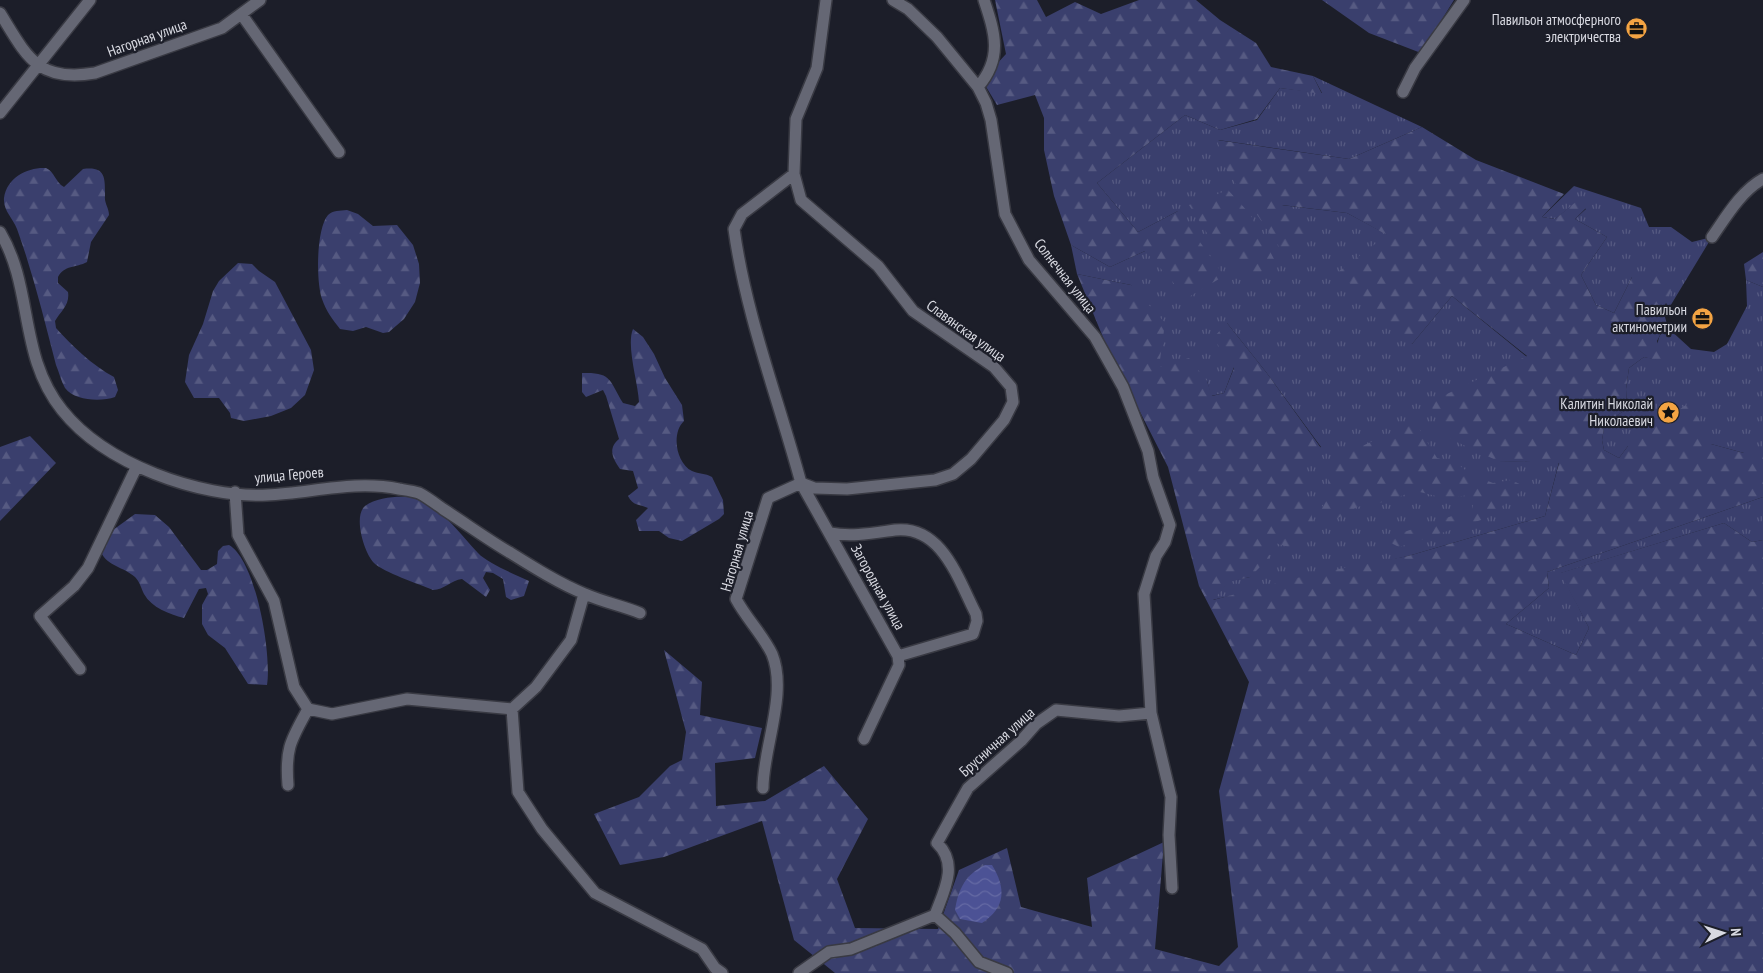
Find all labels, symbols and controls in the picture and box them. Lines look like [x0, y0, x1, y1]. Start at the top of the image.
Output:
place label: Павильон атмосферного электричества [1492, 10, 1621, 46]
street label: Нагорная улица [104, 14, 189, 61]
office icon: Павильон атмосферного электричества [1625, 17, 1649, 41]
street label: Солнечная улица [1030, 234, 1101, 317]
street label: Славянская улица [923, 295, 1010, 366]
place label: Павильон актинометрии [1612, 300, 1687, 336]
office icon: Павильон актинометрии [1691, 307, 1715, 331]
place label: Калитин Николай Николаевич [1560, 394, 1653, 430]
place icon: Калитин Николай Николаевич [1657, 401, 1681, 425]
street label: улица Героев [254, 462, 324, 487]
street label: Нагорная улица [716, 508, 757, 594]
street label: Загородная улица [847, 541, 910, 633]
street label: Брусничная улица [955, 703, 1038, 781]
north arrow [1698, 908, 1748, 958]
text: N [1727, 928, 1745, 936]

